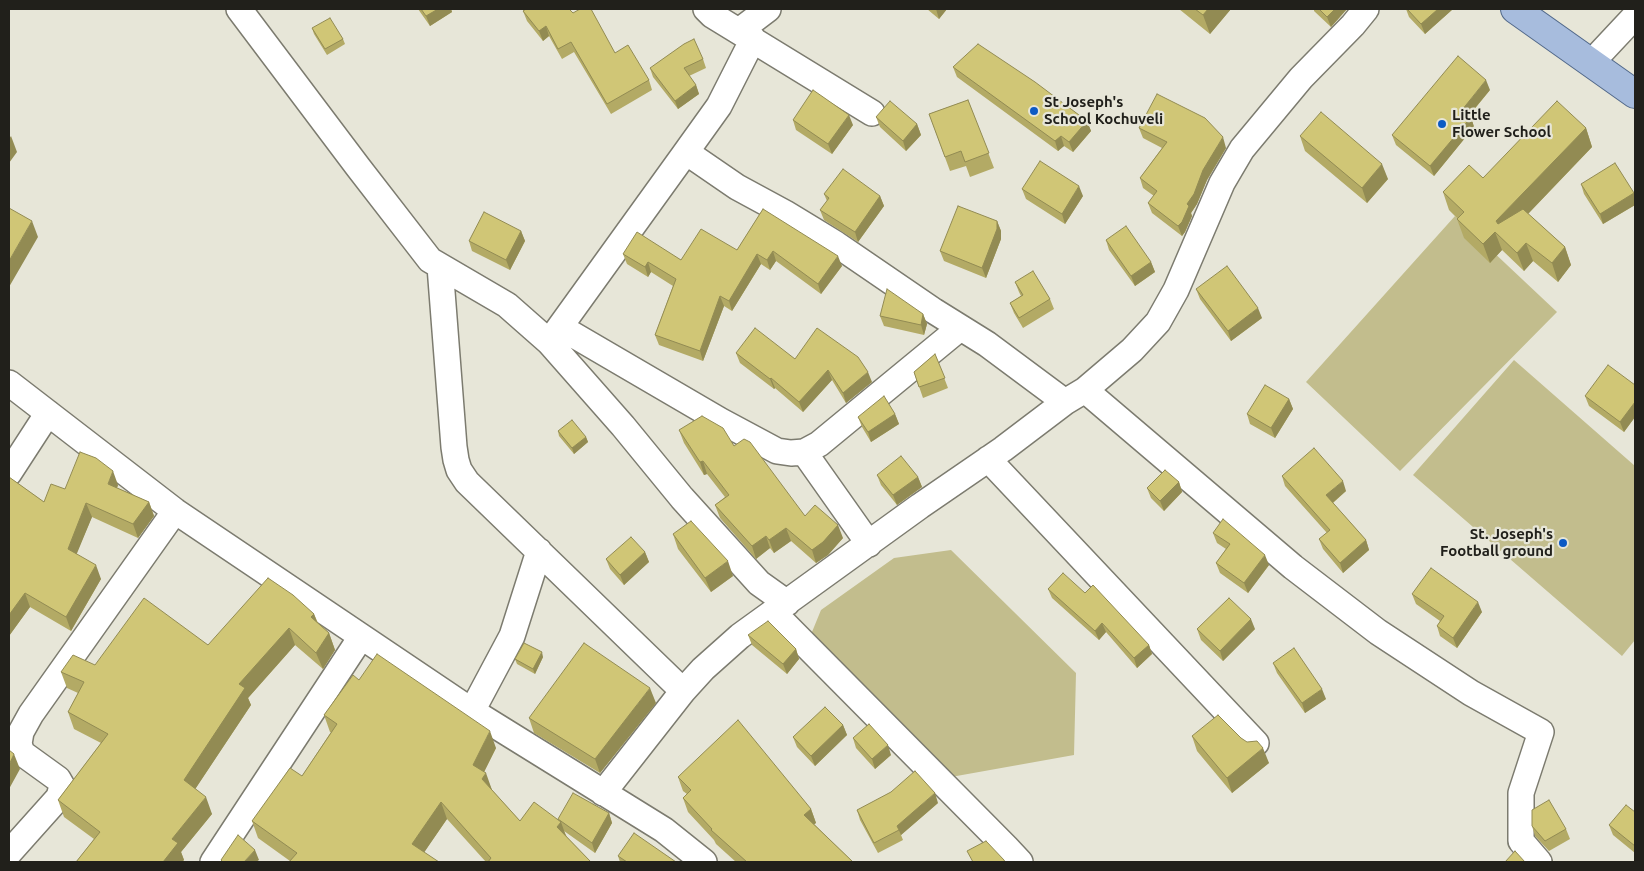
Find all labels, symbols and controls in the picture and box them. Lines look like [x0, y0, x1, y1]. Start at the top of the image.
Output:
place label: St Joseph's School Kochuveli [1044, 93, 1163, 128]
marker: St Joseph's School Kochuveli [1028, 105, 1040, 117]
place label: Little Flower School [1452, 106, 1551, 141]
marker: Little Flower School [1436, 118, 1448, 130]
place label: St. Joseph's Football ground [1440, 525, 1553, 560]
marker: St. Joseph's Football ground [1557, 537, 1569, 549]

